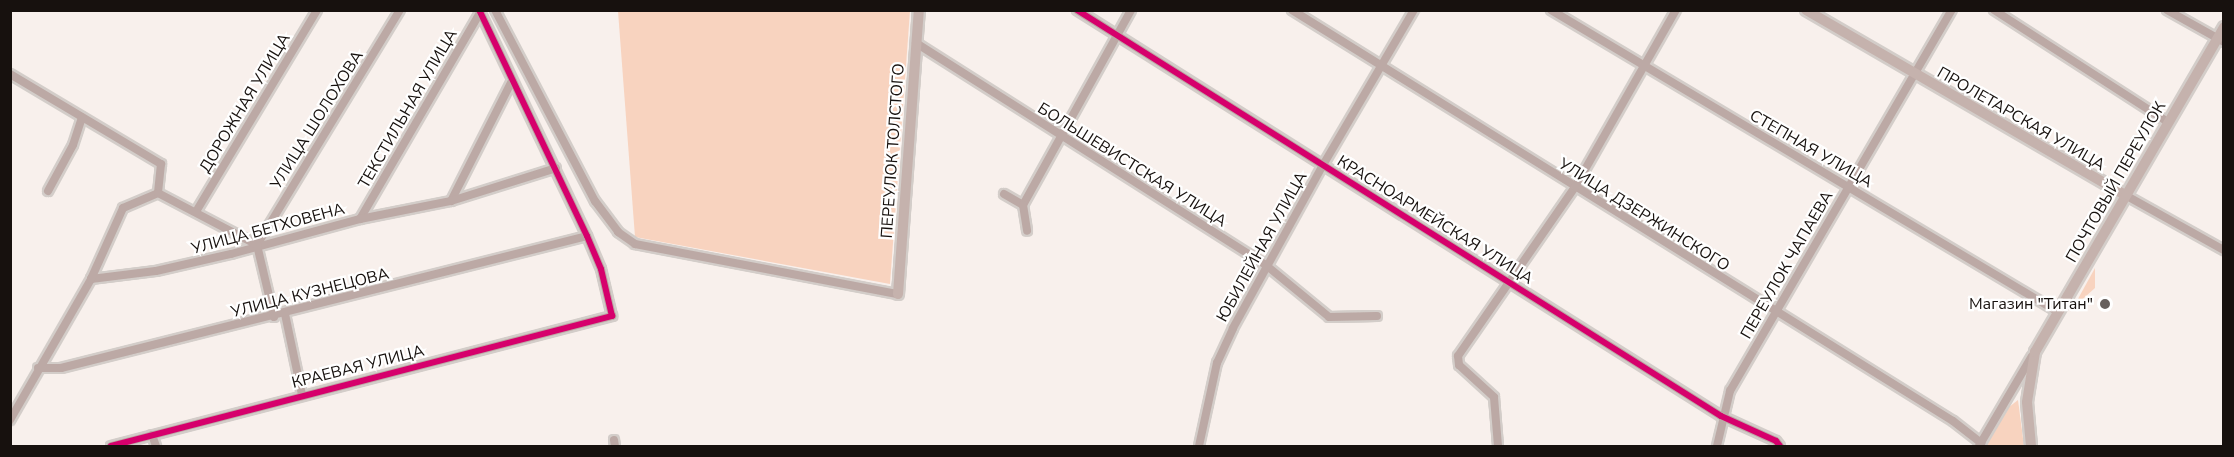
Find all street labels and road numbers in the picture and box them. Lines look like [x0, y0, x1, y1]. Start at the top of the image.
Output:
street label: ТЕКСТИЛЬНАЯ УЛИЦА [355, 26, 461, 192]
street label: ДОРОЖНАЯ УЛИЦА [196, 30, 294, 176]
street label: УЛИЦА ШОЛОХОВА [267, 47, 367, 193]
street label: ПЕРЕУЛОК ТОЛСТОГО [877, 63, 909, 239]
street label: ПРОЛЕТАРСКАЯ УЛИЦА [1934, 63, 2108, 175]
street label: ПОЧТОВЫЙ ПЕРЕУЛОК [2062, 98, 2170, 266]
street label: БОЛЬШЕВИСТСКАЯ УЛИЦА [1034, 99, 1230, 231]
street label: СТЕПНАЯ УЛИЦА [1746, 106, 1876, 192]
street label: КРАСНОАРМЕЙСКАЯ УЛИЦА [1333, 152, 1537, 288]
street label: УЛИЦА ДЗЕРЖИНСКОГО [1555, 154, 1733, 276]
street label: ЮБИЛЕЙНАЯ УЛИЦА [1213, 169, 1311, 325]
street label: ПЕРЕУЛОК ЧАПАЕВА [1737, 188, 1837, 342]
street label: УЛИЦА БЕТХОВЕНА [189, 199, 347, 259]
street label: УЛИЦА КУЗНЕЦОВА [229, 264, 391, 322]
street label: КРАЕВАЯ УЛИЦА [290, 341, 426, 393]

